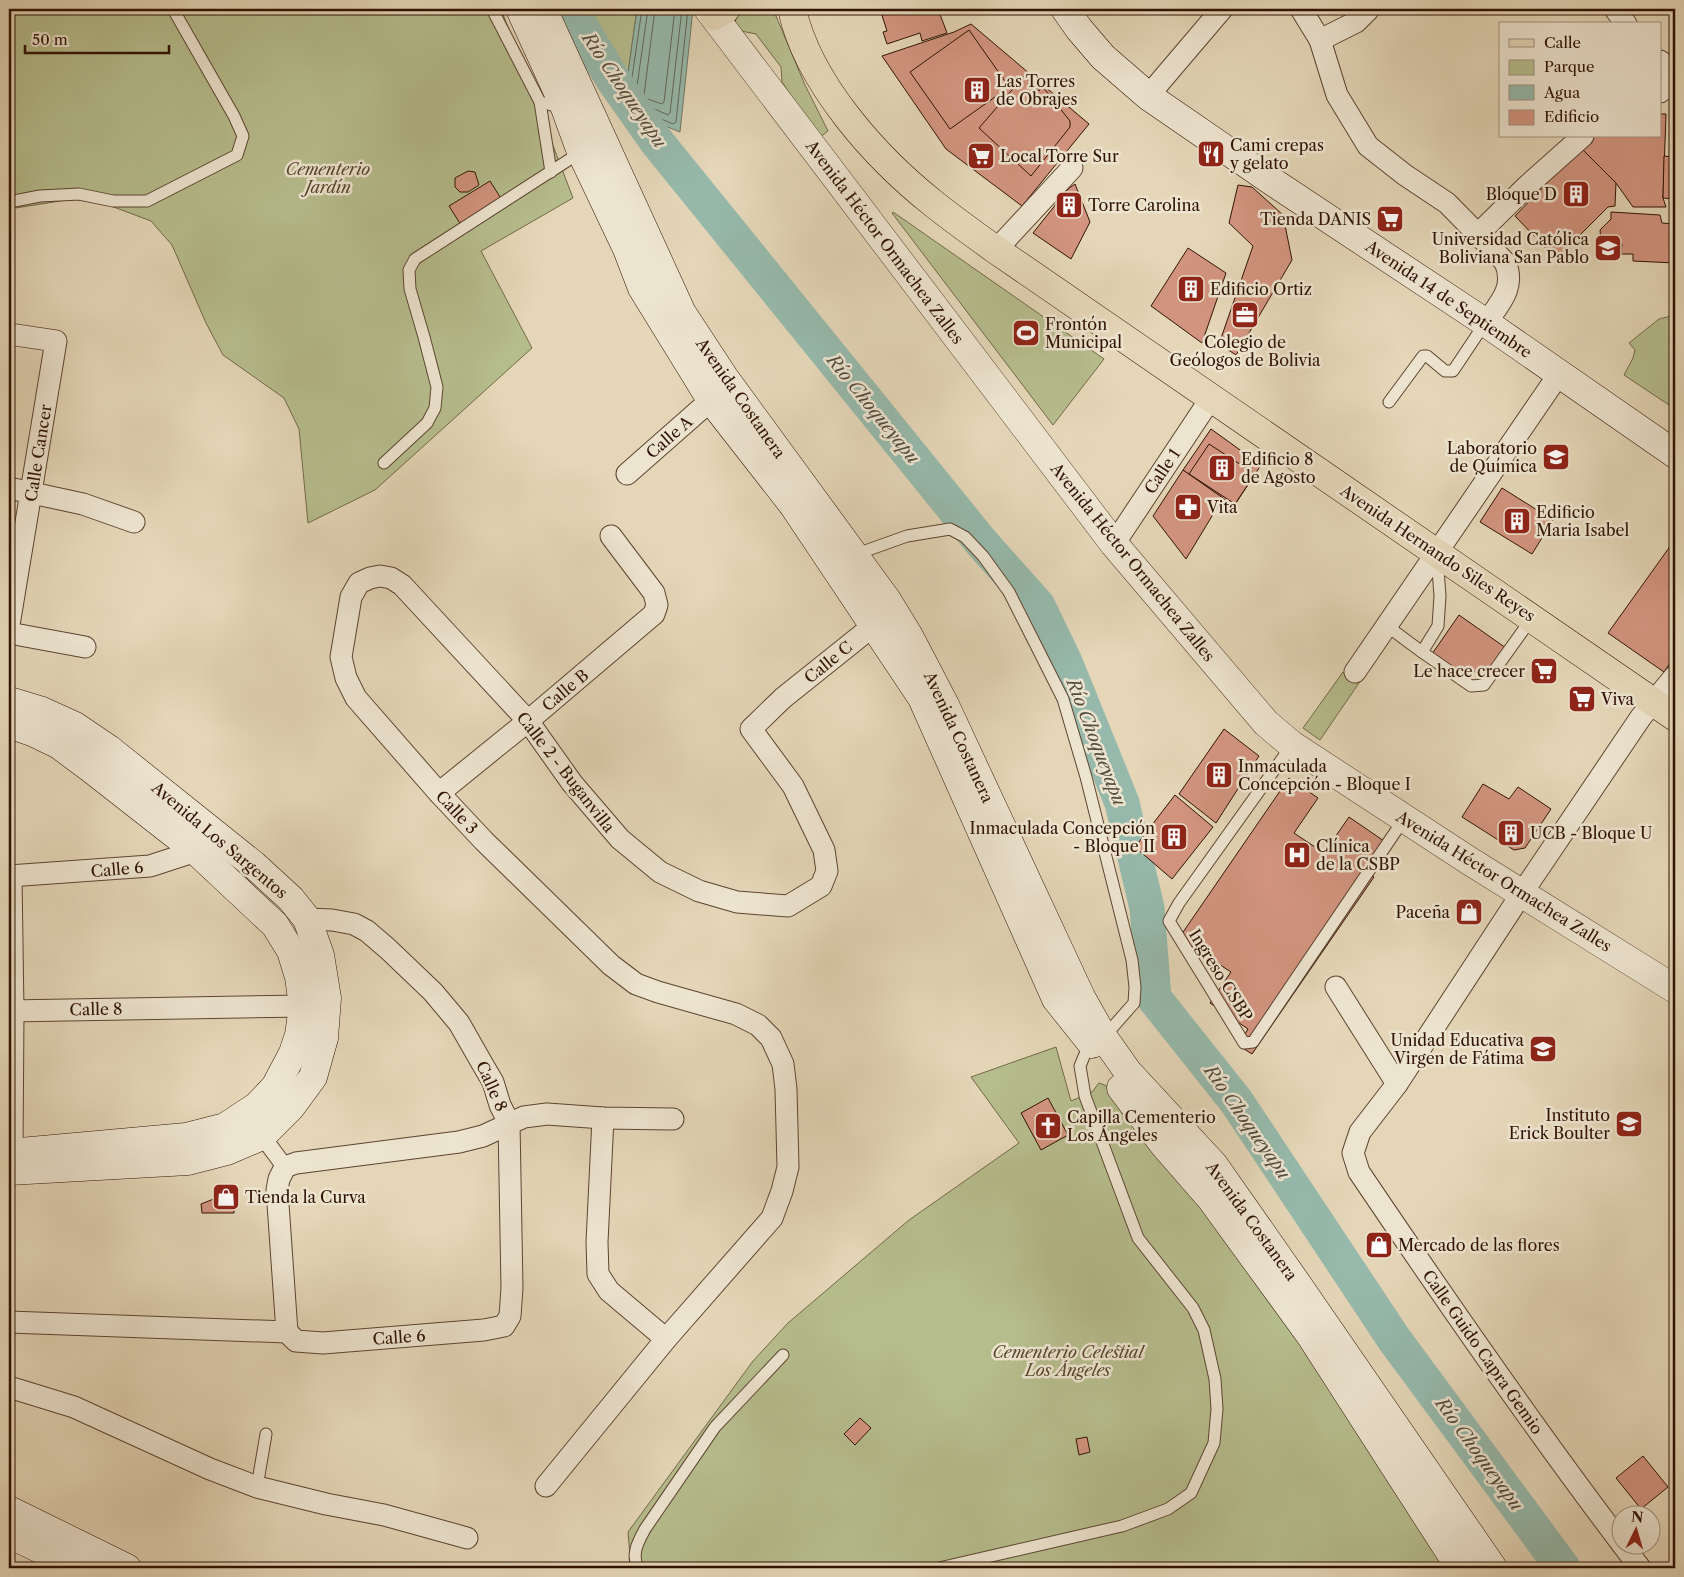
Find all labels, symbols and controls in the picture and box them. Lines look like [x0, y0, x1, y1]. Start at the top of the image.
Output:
scale bar [25, 22, 169, 54]
legend [1499, 22, 1662, 138]
water label: Río Choqueyapu [576, 26, 671, 152]
text: 50 m [32, 30, 68, 49]
text: Calle [1544, 33, 1581, 52]
text: Parque [1544, 57, 1594, 76]
place label: Las Torres de Obrajes [996, 71, 1078, 109]
building icon: Las Torres de Obrajes [962, 75, 992, 105]
text: Agua [1543, 83, 1580, 102]
text: Edificio [1544, 107, 1599, 126]
street label: Avenida Héctor Ormachea Zalles [801, 135, 968, 348]
place label: Cami crepas y gelato [1229, 135, 1324, 173]
restaurant icon: Cami crepas y gelato [1196, 139, 1226, 169]
supermarket icon: Local Torre Sur [966, 141, 996, 171]
place label: Local Torre Sur [1000, 146, 1119, 166]
park label: Cementerio Jardín [286, 159, 370, 197]
building icon: Bloque D [1561, 179, 1591, 209]
place label: Bloque D [1486, 184, 1557, 204]
building icon: Torre Carolina [1054, 190, 1084, 220]
place label: Torre Carolina [1088, 195, 1200, 215]
supermarket icon: Tienda DANIS [1375, 204, 1405, 234]
place label: Tienda DANIS [1260, 209, 1371, 229]
place label: Universidad Católica Boliviana San Pablo [1432, 229, 1590, 267]
school or university icon: Universidad Católica Boliviana San Pablo [1593, 233, 1623, 263]
street label: Avenida 14 de Septiembre [1361, 235, 1536, 362]
building icon: Edificio Ortiz [1176, 274, 1206, 304]
place label: Edificio Ortiz [1210, 279, 1312, 299]
office icon: Colegio de Geólogos de Bolivia [1230, 300, 1260, 330]
place label: Frontón Municipal [1045, 314, 1122, 352]
sports icon: Frontón Municipal [1011, 318, 1041, 348]
place label: Colegio de Geólogos de Bolivia [1170, 332, 1321, 370]
street label: Avenida Costanera [691, 333, 790, 463]
water label: Río Choqueyapu [821, 348, 924, 469]
street label: Calle Cancer [20, 403, 56, 503]
street label: Calle A [642, 411, 697, 462]
place label: Laboratorio de Química [1447, 438, 1538, 476]
school or university icon: Laboratorio de Química [1541, 442, 1571, 472]
street label: Calle 1 [1140, 444, 1184, 497]
place label: Edificio 8 de Agosto [1241, 449, 1316, 487]
building icon: Edificio 8 de Agosto [1207, 453, 1237, 483]
street label: Avenida Héctor Ormachea Zalles [1046, 458, 1219, 665]
street label: Avenida Hernando Siles Reyes [1336, 480, 1539, 626]
pharmacy icon: Vita [1173, 492, 1203, 522]
place label: Vita [1206, 497, 1238, 517]
place label: Edificio Maria Isabel [1536, 502, 1630, 540]
building icon: Edificio Maria Isabel [1502, 506, 1532, 536]
street label: Calle C [800, 637, 856, 687]
supermarket icon: Le hace crecer [1529, 656, 1559, 686]
place label: Le hace crecer [1413, 661, 1525, 681]
street label: Calle B [538, 665, 592, 715]
street label: Avenida Costanera [919, 667, 998, 806]
water label: Río Choqueyapu [1061, 673, 1131, 809]
supermarket icon: Viva [1567, 684, 1597, 714]
place label: Viva [1600, 689, 1634, 709]
street label: Calle 2 - Buganvilla [513, 708, 620, 837]
place label: Inmaculada Concepción - Bloque I [1238, 756, 1411, 794]
building icon: Inmaculada Concepción - Bloque I [1204, 760, 1234, 790]
street label: Avenida Los Sargentos [147, 777, 292, 903]
street label: Calle 3 [432, 786, 482, 838]
street label: Avenida Héctor Ormachea Zalles [1392, 806, 1615, 956]
place label: Inmaculada Concepción - Bloque II [969, 818, 1155, 856]
building icon: UCB - Bloque U [1496, 818, 1526, 848]
building icon: Inmaculada Concepción - Bloque II [1159, 822, 1189, 852]
place label: UCB - Bloque U [1530, 823, 1652, 843]
place label: Clínica de la CSBP [1316, 836, 1400, 874]
hospital icon: Clínica de la CSBP [1282, 840, 1312, 870]
street label: Calle 6 [90, 857, 144, 881]
shop icon: Paceña [1454, 897, 1484, 927]
place label: Paceña [1396, 902, 1451, 922]
street label: Ingreso CSBP [1185, 925, 1257, 1025]
street label: Calle 8 [69, 999, 123, 1019]
place label: Unidad Educativa Virgen de Fátima [1391, 1030, 1525, 1068]
school or university icon: Unidad Educativa Virgen de Fátima [1528, 1034, 1558, 1064]
street label: Calle 8 [472, 1058, 512, 1114]
water label: Río Choqueyapu [1198, 1059, 1295, 1184]
place label: Instituto Erick Boulter [1509, 1105, 1610, 1143]
place label: Capilla Cementerio Los Ángeles [1067, 1107, 1216, 1145]
school or university icon: Instituto Erick Boulter [1614, 1109, 1644, 1139]
church icon: Capilla Cementerio Los Ángeles [1033, 1111, 1063, 1141]
street label: Avenida Costanera [1201, 1157, 1302, 1285]
shop icon: Tienda la Curva [211, 1182, 241, 1212]
place label: Tienda la Curva [245, 1187, 366, 1207]
shop icon: Mercado de las flores [1364, 1230, 1394, 1260]
place label: Mercado de las flores [1398, 1235, 1560, 1255]
street label: Calle Guido Capra Gemio [1419, 1266, 1548, 1438]
street label: Calle 6 [372, 1325, 426, 1349]
park label: Cementerio Celestial Los Ángeles [992, 1342, 1145, 1380]
water label: Río Choqueyapu [1429, 1392, 1528, 1515]
north arrow [1612, 1504, 1662, 1554]
text: N [1630, 1508, 1644, 1527]

